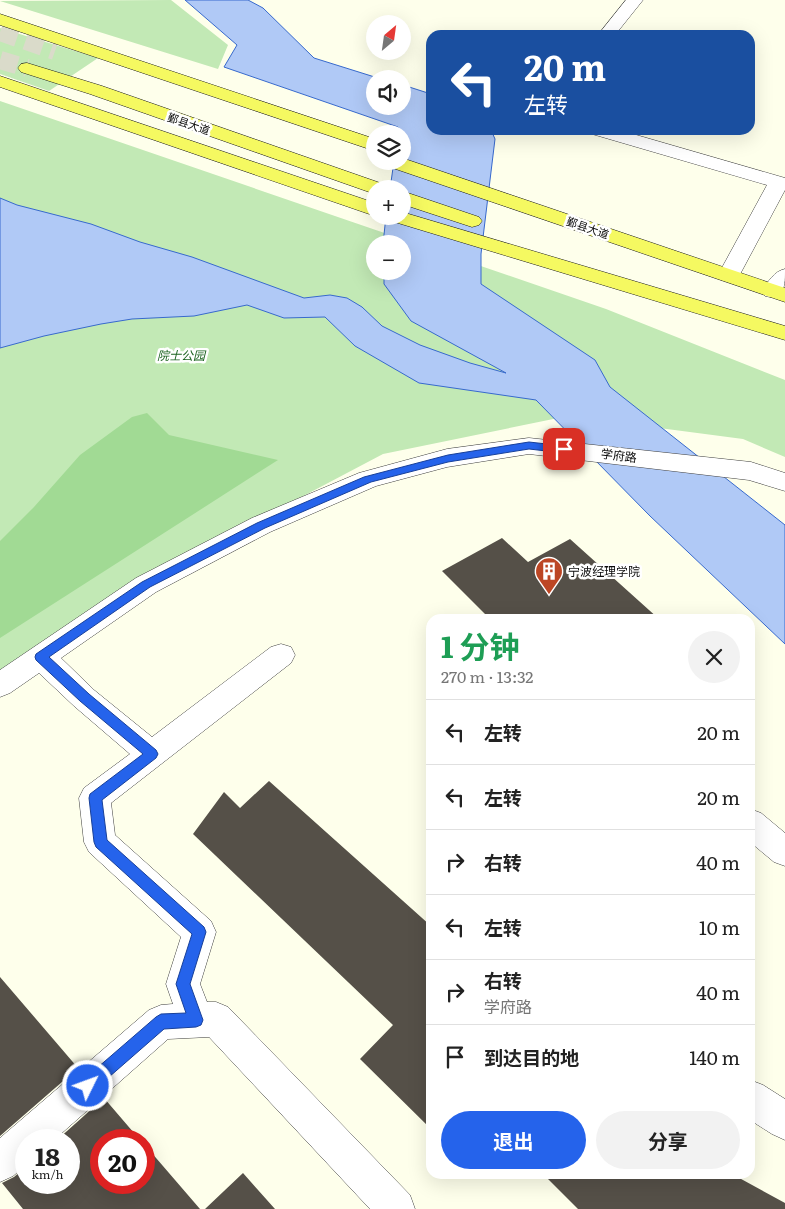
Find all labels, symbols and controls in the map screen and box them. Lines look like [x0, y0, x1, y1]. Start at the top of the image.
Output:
north arrow [366, 15, 411, 60]
map controls [366, 15, 411, 280]
text: 20 m [524, 40, 606, 92]
icon: left [441, 50, 506, 115]
button: sound [366, 70, 411, 115]
text: 左转 [524, 87, 568, 120]
street label: 鄞县大道 [166, 108, 212, 138]
button: layers [366, 125, 411, 170]
button: + [366, 180, 411, 225]
street label: 鄞县大道 [565, 212, 611, 242]
button: − [366, 235, 411, 280]
park label: 院士公园 [157, 346, 207, 364]
pin [543, 428, 585, 470]
icon: arrive [550, 435, 578, 463]
street label: 学府路 [600, 444, 638, 466]
building icon: 宁波经理学院 [534, 556, 564, 595]
place label: 宁波经理学院 [568, 562, 640, 580]
text: 1 分钟 [441, 623, 519, 667]
button: close [688, 631, 740, 683]
text: 270 m · 13:32 [441, 664, 533, 688]
icon: left [441, 718, 469, 746]
text: 左转 [484, 718, 522, 746]
text: 20 m [697, 718, 740, 746]
icon: left [441, 783, 469, 811]
text: 左转 [484, 783, 522, 811]
text: 20 m [697, 783, 740, 811]
icon: right [441, 848, 469, 876]
text: 右转 [484, 848, 522, 876]
text: 40 m [696, 848, 740, 876]
icon: left [441, 913, 469, 941]
text: 左转 [484, 913, 522, 941]
text: 10 m [699, 913, 740, 941]
text: 右转 [484, 966, 522, 994]
icon: right [441, 978, 469, 1006]
text: 40 m [696, 978, 740, 1006]
text: 学府路 [484, 994, 532, 1018]
icon: arrive [441, 1043, 469, 1071]
text: 到达目的地 [484, 1043, 579, 1071]
text: 140 m [689, 1043, 740, 1071]
position arrow [61, 1059, 113, 1111]
button: 退出 [441, 1111, 586, 1169]
button: 分享 [596, 1111, 740, 1169]
speed limit sign: 20 [90, 1129, 155, 1194]
text: 18 [35, 1137, 60, 1174]
text: km/h [32, 1165, 63, 1183]

